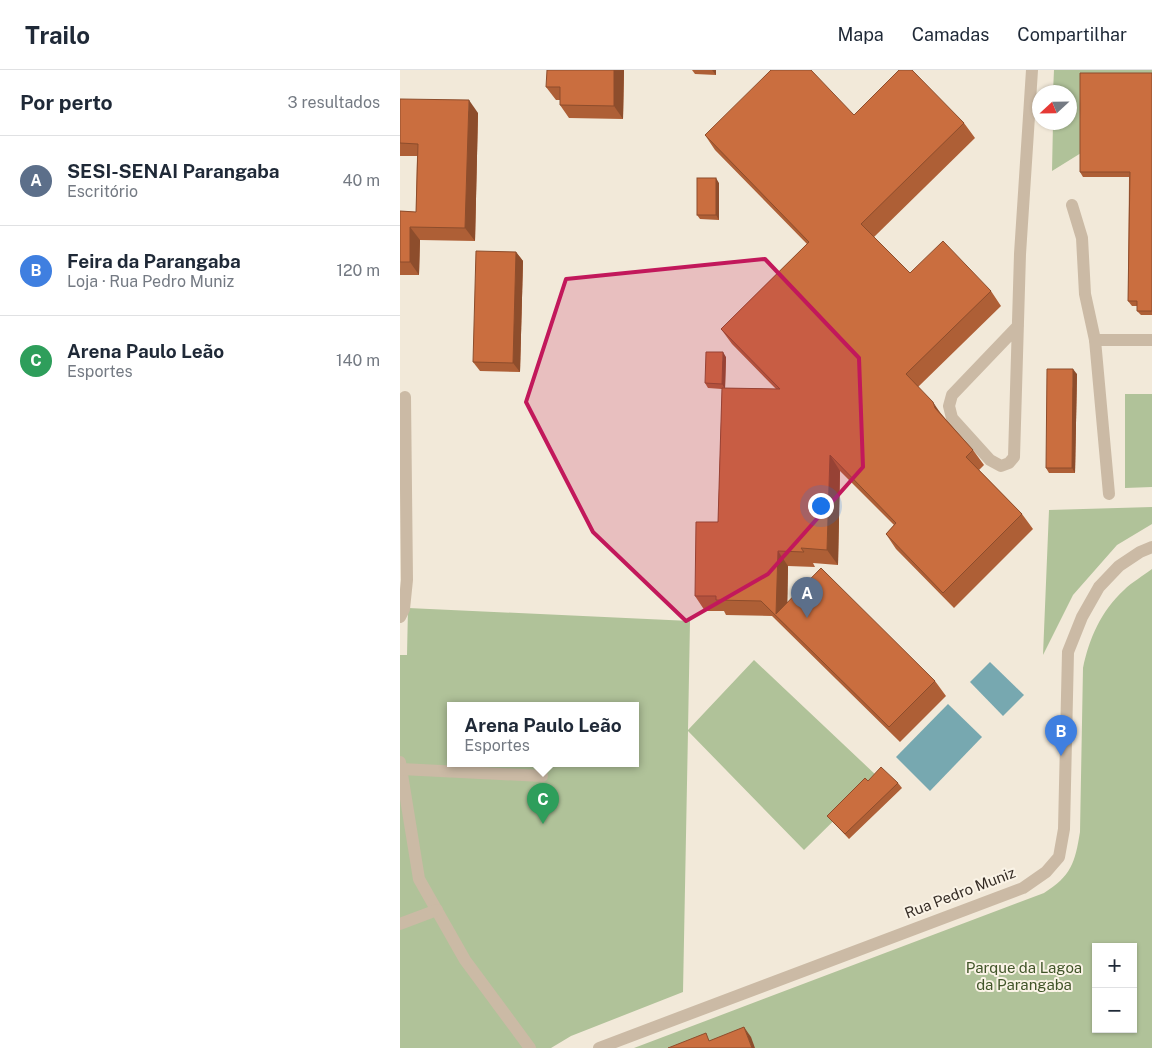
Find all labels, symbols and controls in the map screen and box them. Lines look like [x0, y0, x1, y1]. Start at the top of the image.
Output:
text: Trailo [25, 21, 90, 49]
text: Mapa [837, 24, 884, 45]
text: Camadas [912, 24, 989, 45]
text: Compartilhar [1017, 24, 1127, 45]
north arrow [1032, 85, 1077, 130]
text: Por perto [20, 90, 113, 115]
text: 3 resultados [288, 93, 380, 112]
text: SESI-SENAI Parangaba [67, 160, 280, 182]
text: A [30, 171, 42, 190]
text: 40 m [342, 171, 380, 190]
text: Escritório [67, 182, 138, 201]
text: Feira da Parangaba [67, 250, 241, 272]
text: B [31, 261, 41, 280]
text: 120 m [336, 261, 380, 280]
text: Loja · Rua Pedro Muniz [67, 272, 234, 291]
text: Arena Paulo Leão [67, 340, 224, 362]
text: C [30, 351, 42, 370]
text: 140 m [336, 351, 380, 370]
text: Esportes [67, 362, 133, 381]
your location [808, 493, 834, 519]
pin: A [791, 577, 823, 618]
popup [447, 702, 639, 767]
text: Arena Paulo Leão [464, 714, 622, 736]
pin: B [1045, 715, 1077, 756]
text: Esportes [464, 736, 530, 755]
pin: C [527, 783, 559, 824]
street label: Rua Pedro Muniz [902, 864, 1018, 921]
map controls [1092, 943, 1137, 1033]
button: + [1092, 943, 1137, 988]
park label: Parque da Lagoa da Parangaba [966, 959, 1082, 993]
button: − [1092, 988, 1137, 1033]

